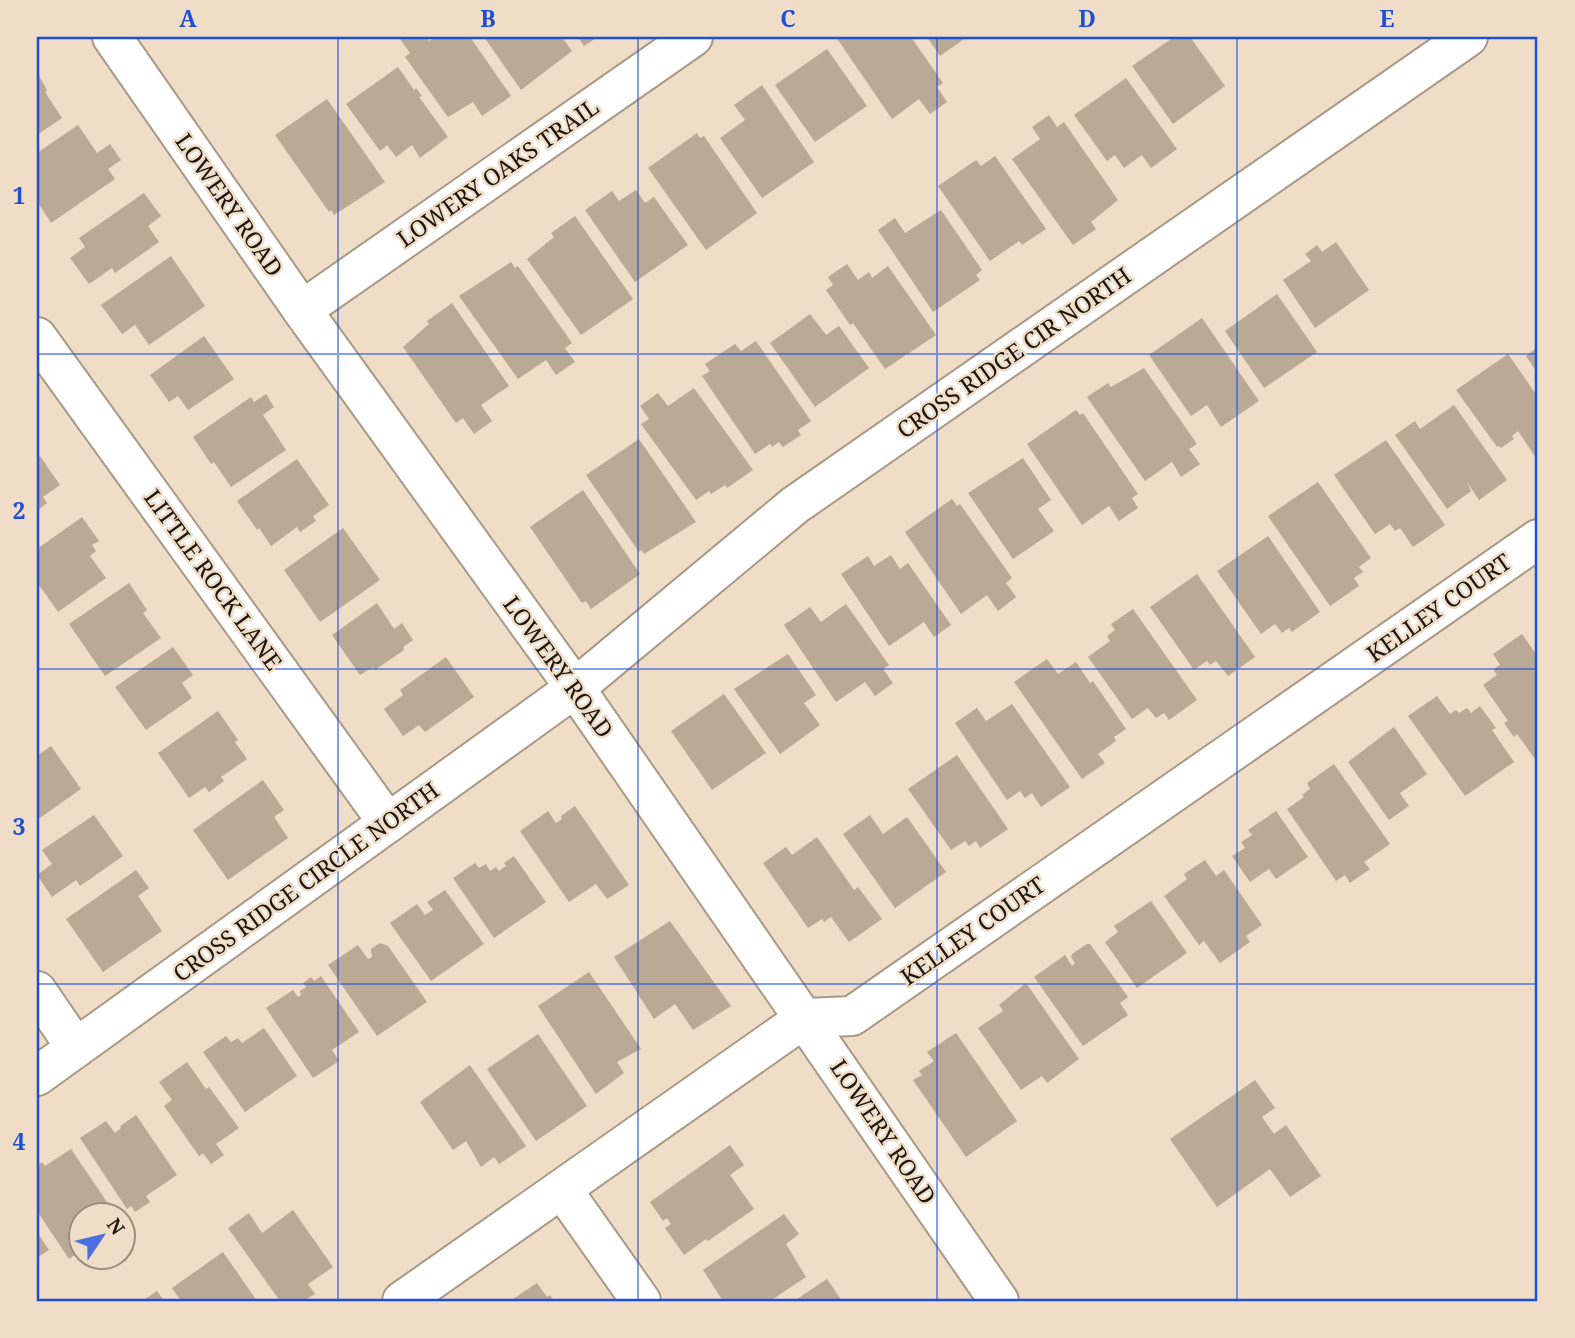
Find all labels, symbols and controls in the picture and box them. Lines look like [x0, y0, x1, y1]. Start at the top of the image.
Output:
text: A [179, 2, 197, 34]
text: B [480, 2, 496, 34]
text: C [780, 2, 796, 34]
text: D [1078, 2, 1096, 34]
text: E [1379, 2, 1395, 34]
street label: LOWERY OAKS TRAIL [390, 90, 605, 254]
street label: LOWERY ROAD [168, 126, 291, 283]
text: 1 [13, 179, 26, 211]
street label: CROSS RIDGE CIR NORTH [890, 259, 1137, 445]
street label: LITTLE ROCK LANE [137, 483, 290, 676]
text: 2 [13, 494, 26, 526]
street label: KELLEY COURT [1360, 545, 1517, 669]
street label: LOWERY ROAD [496, 589, 621, 744]
street label: CROSS RIDGE CIRCLE NORTH [166, 774, 445, 989]
text: 3 [13, 810, 26, 842]
street label: KELLEY COURT [894, 868, 1051, 992]
street label: LOWERY ROAD [824, 1053, 944, 1210]
text: 4 [13, 1125, 26, 1157]
north arrow [66, 1202, 136, 1272]
text: N [101, 1213, 131, 1240]

